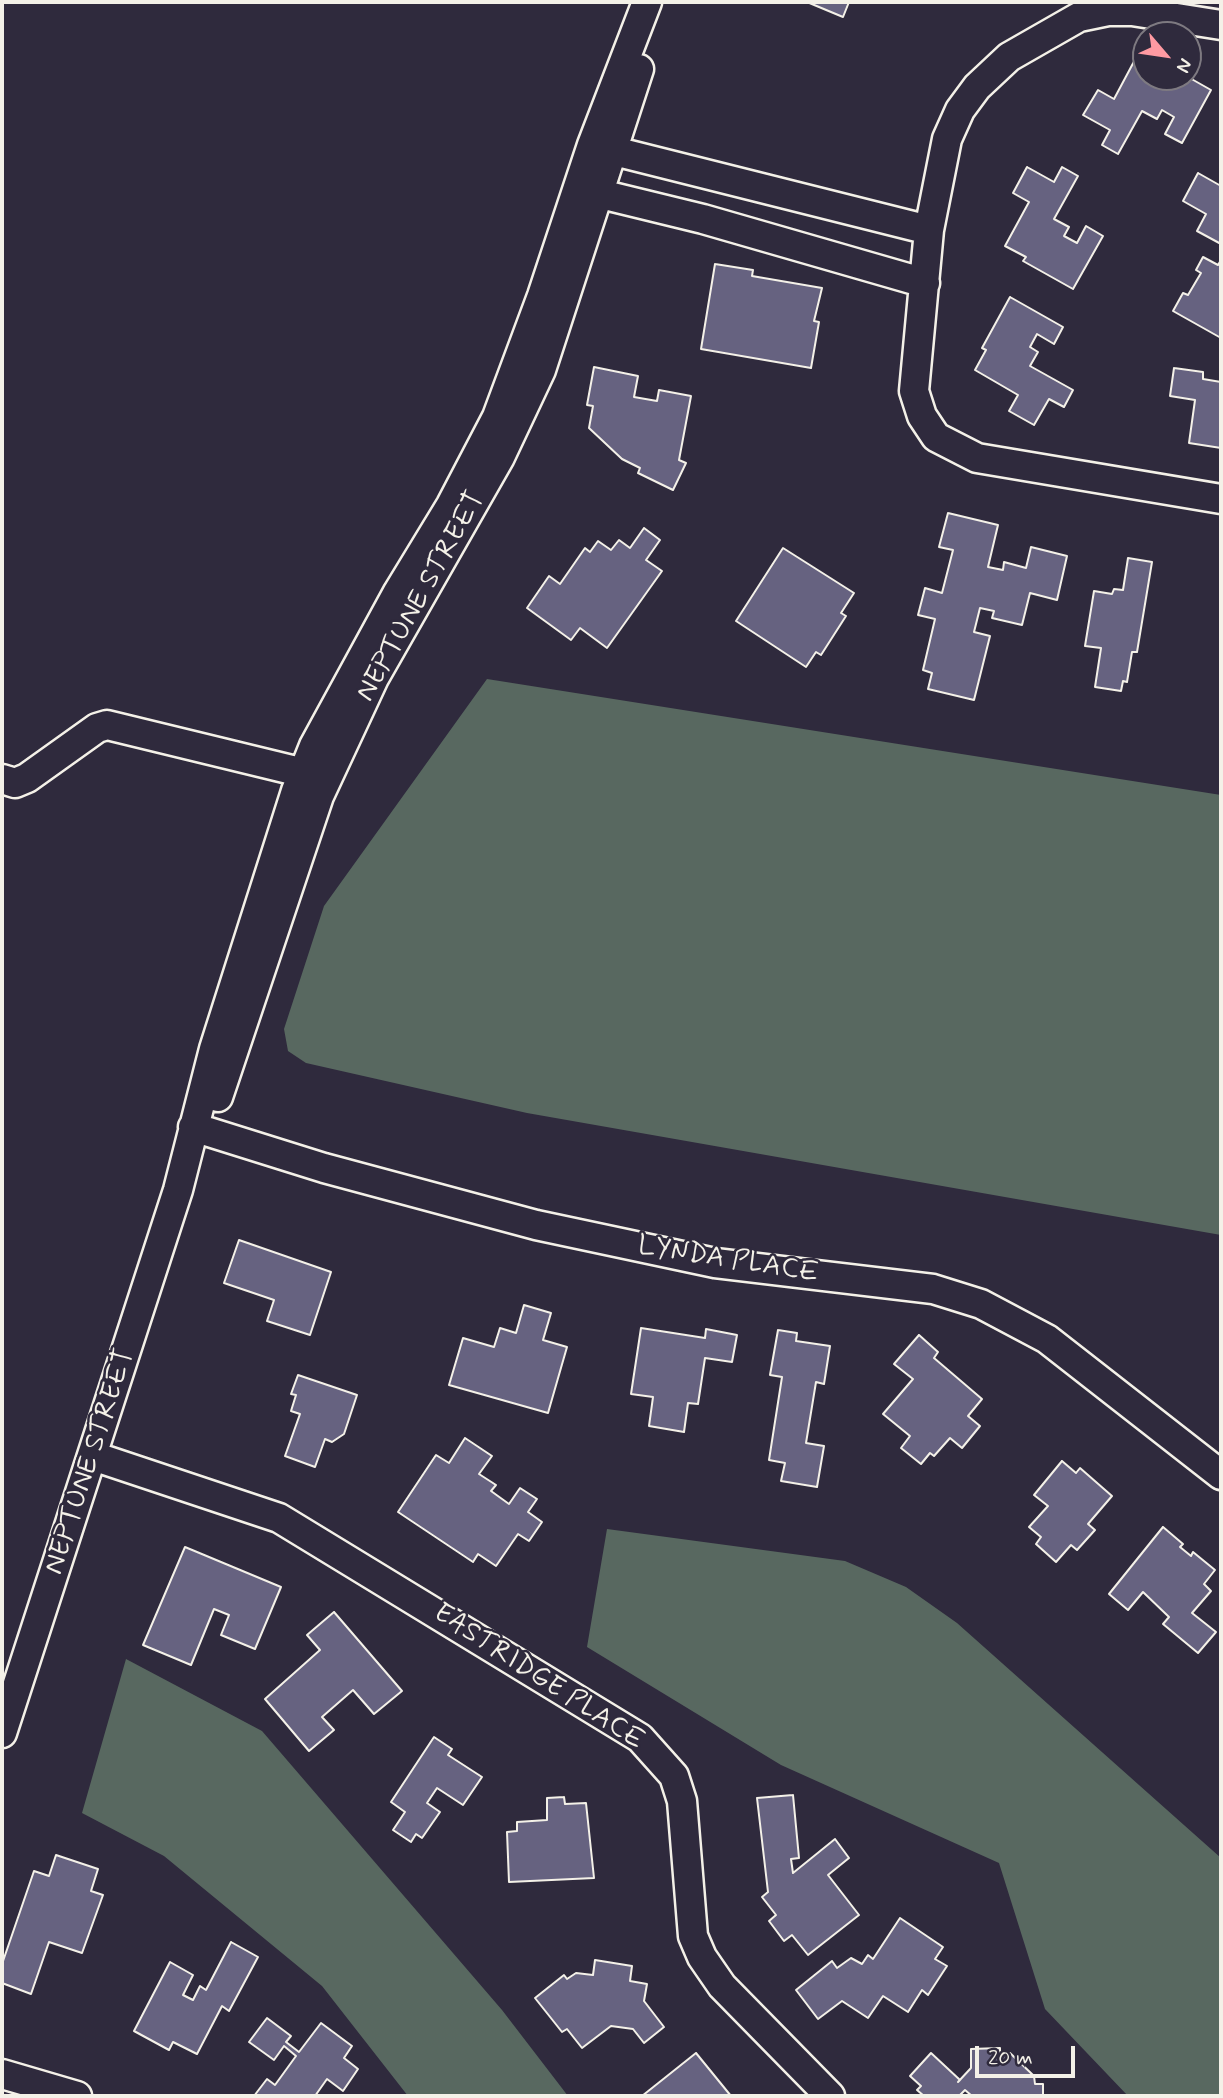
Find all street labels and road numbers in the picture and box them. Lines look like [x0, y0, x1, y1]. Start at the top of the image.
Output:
street label: NEPTUNE STREET [350, 486, 494, 708]
street label: LYNDA PLACE [635, 1230, 821, 1292]
street label: NEPTUNE STREET [39, 1345, 143, 1579]
street label: EASTRIDGE PLACE [426, 1597, 650, 1759]

